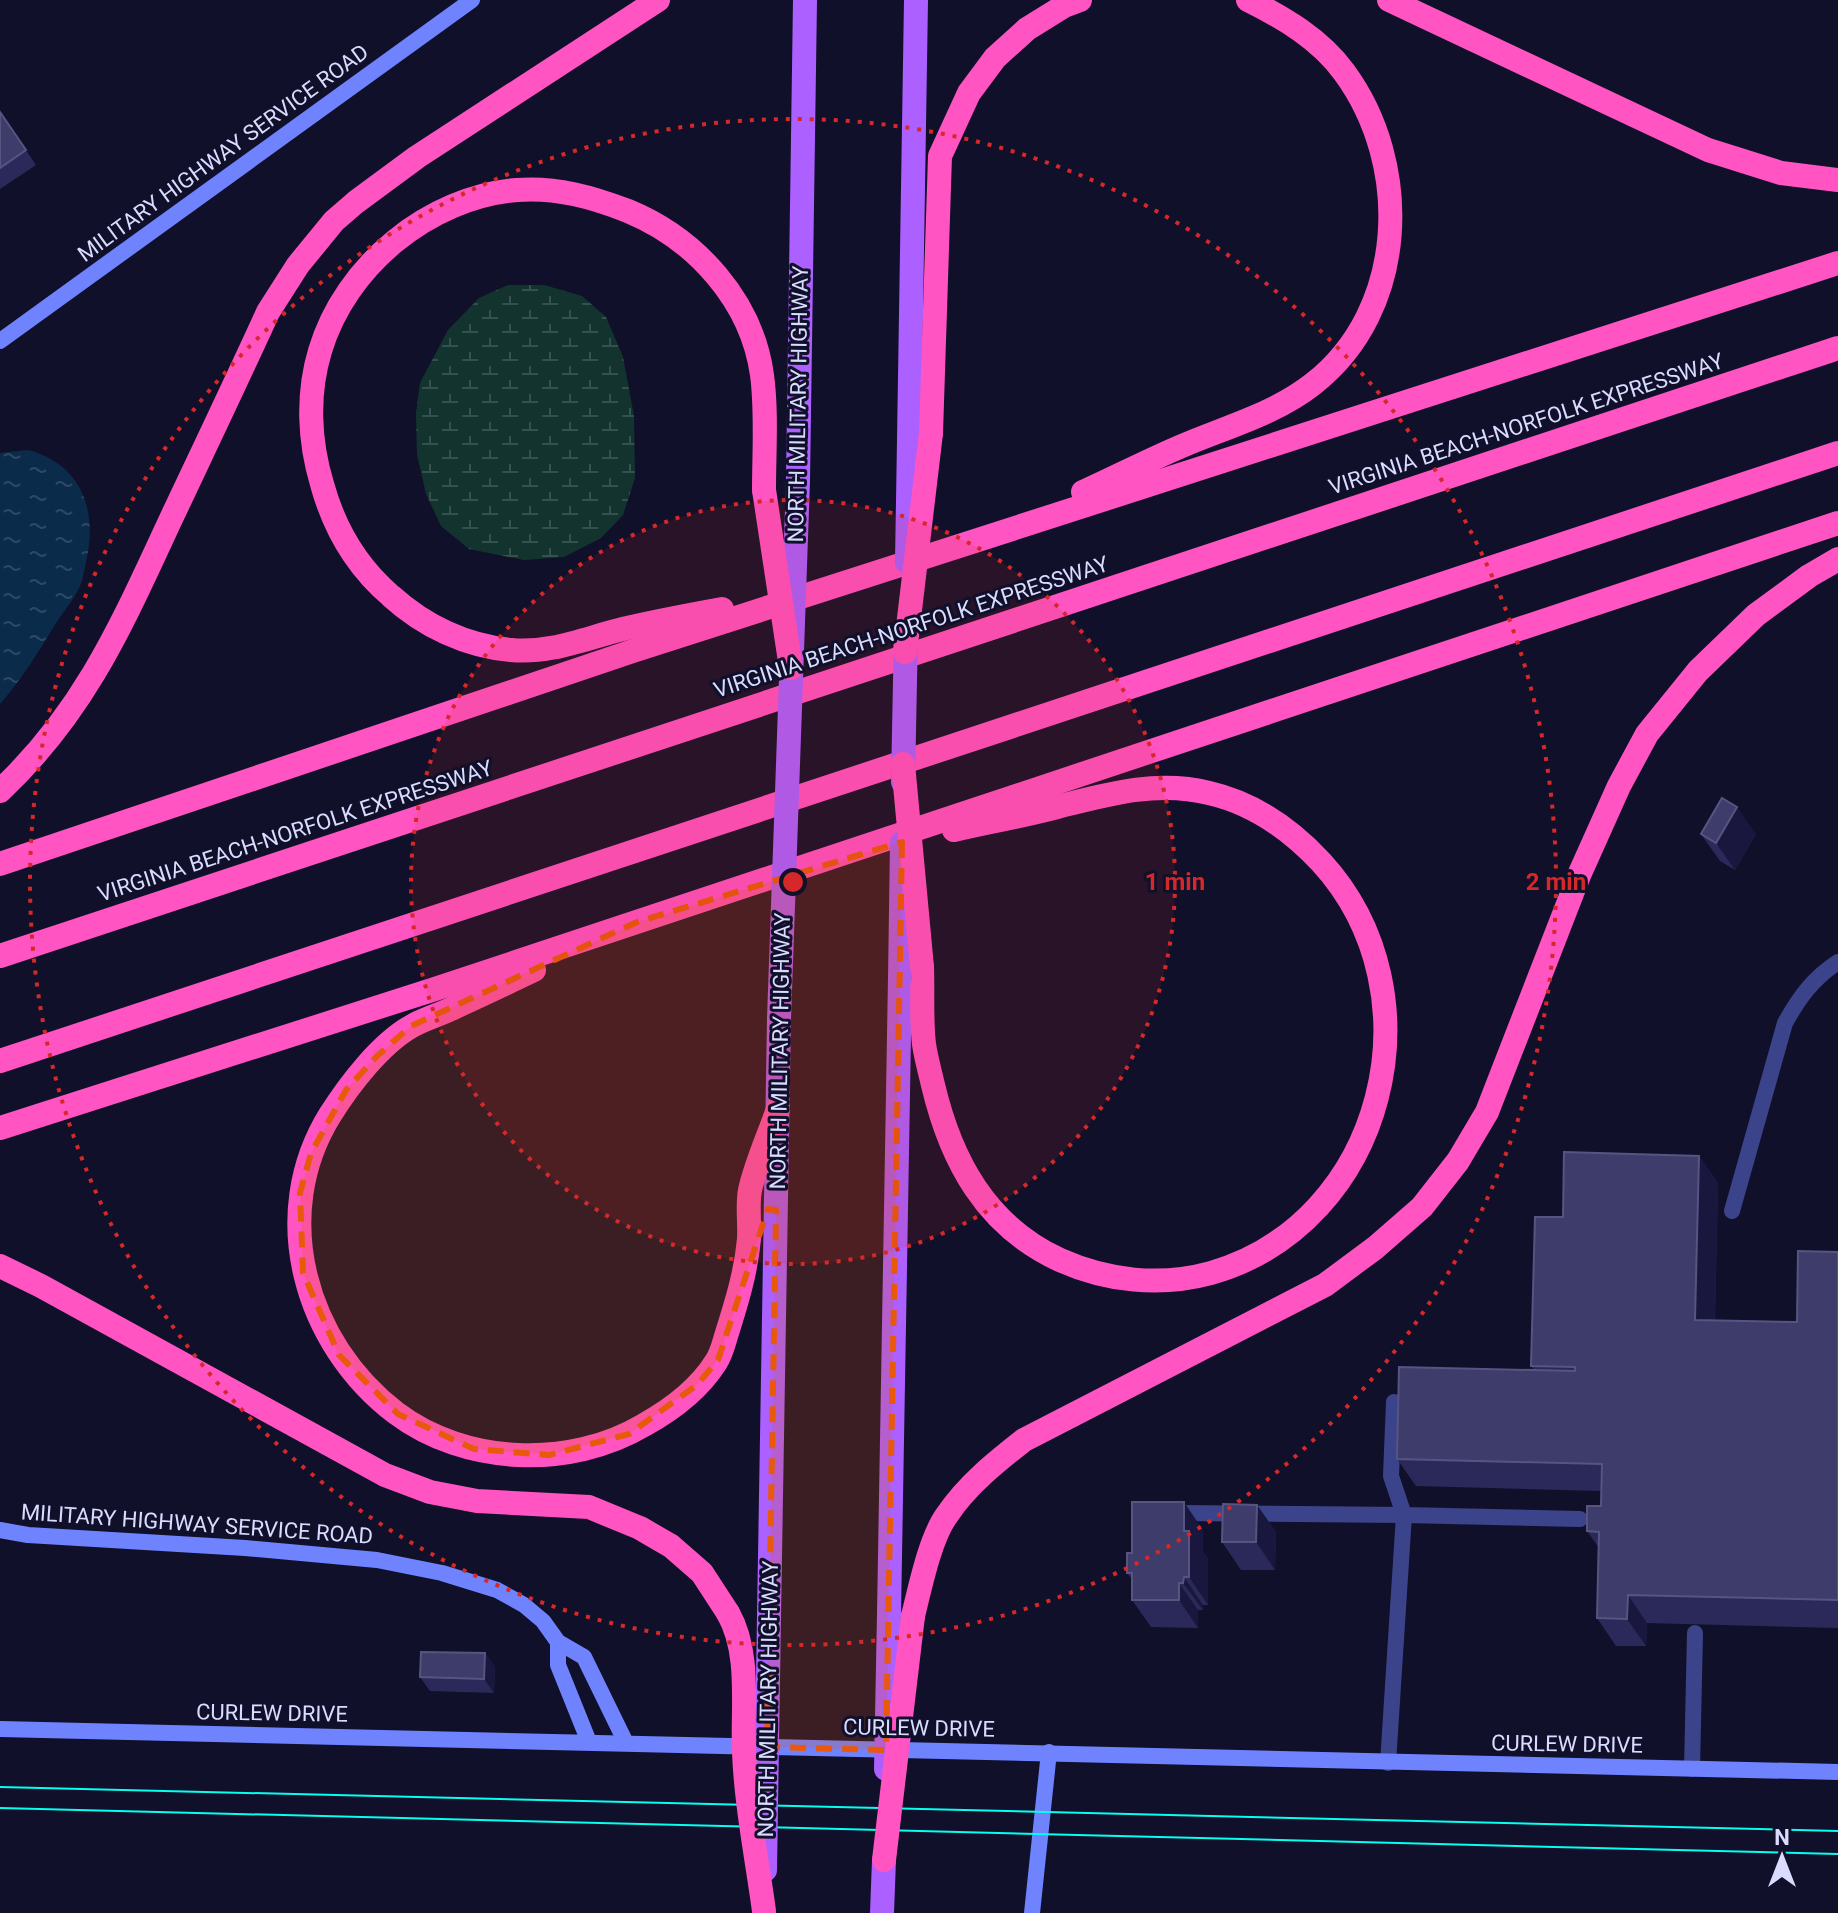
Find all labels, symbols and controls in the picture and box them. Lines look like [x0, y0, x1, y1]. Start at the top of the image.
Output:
street label: MILITARY HIGHWAY SERVICE ROAD [73, 39, 373, 267]
street label: NORTH MILITARY HIGHWAY [783, 265, 813, 543]
street label: VIRGINIA BEACH-NORFOLK EXPRESSWAY [1326, 348, 1727, 500]
street label: VIRGINIA BEACH-NORFOLK EXPRESSWAY [711, 551, 1112, 703]
street label: VIRGINIA BEACH-NORFOLK EXPRESSWAY [95, 755, 496, 907]
centre of rings [779, 868, 807, 896]
text: 1 min [1145, 868, 1205, 896]
text: 2 min [1526, 868, 1586, 896]
street label: NORTH MILITARY HIGHWAY [765, 912, 795, 1190]
street label: MILITARY HIGHWAY SERVICE ROAD [20, 1499, 374, 1549]
street label: NORTH MILITARY HIGHWAY [753, 1560, 783, 1838]
street label: CURLEW DRIVE [196, 1699, 348, 1727]
street label: CURLEW DRIVE [843, 1714, 995, 1742]
street label: CURLEW DRIVE [1491, 1730, 1643, 1758]
north arrow [1742, 1817, 1822, 1897]
text: N [1774, 1825, 1790, 1850]

